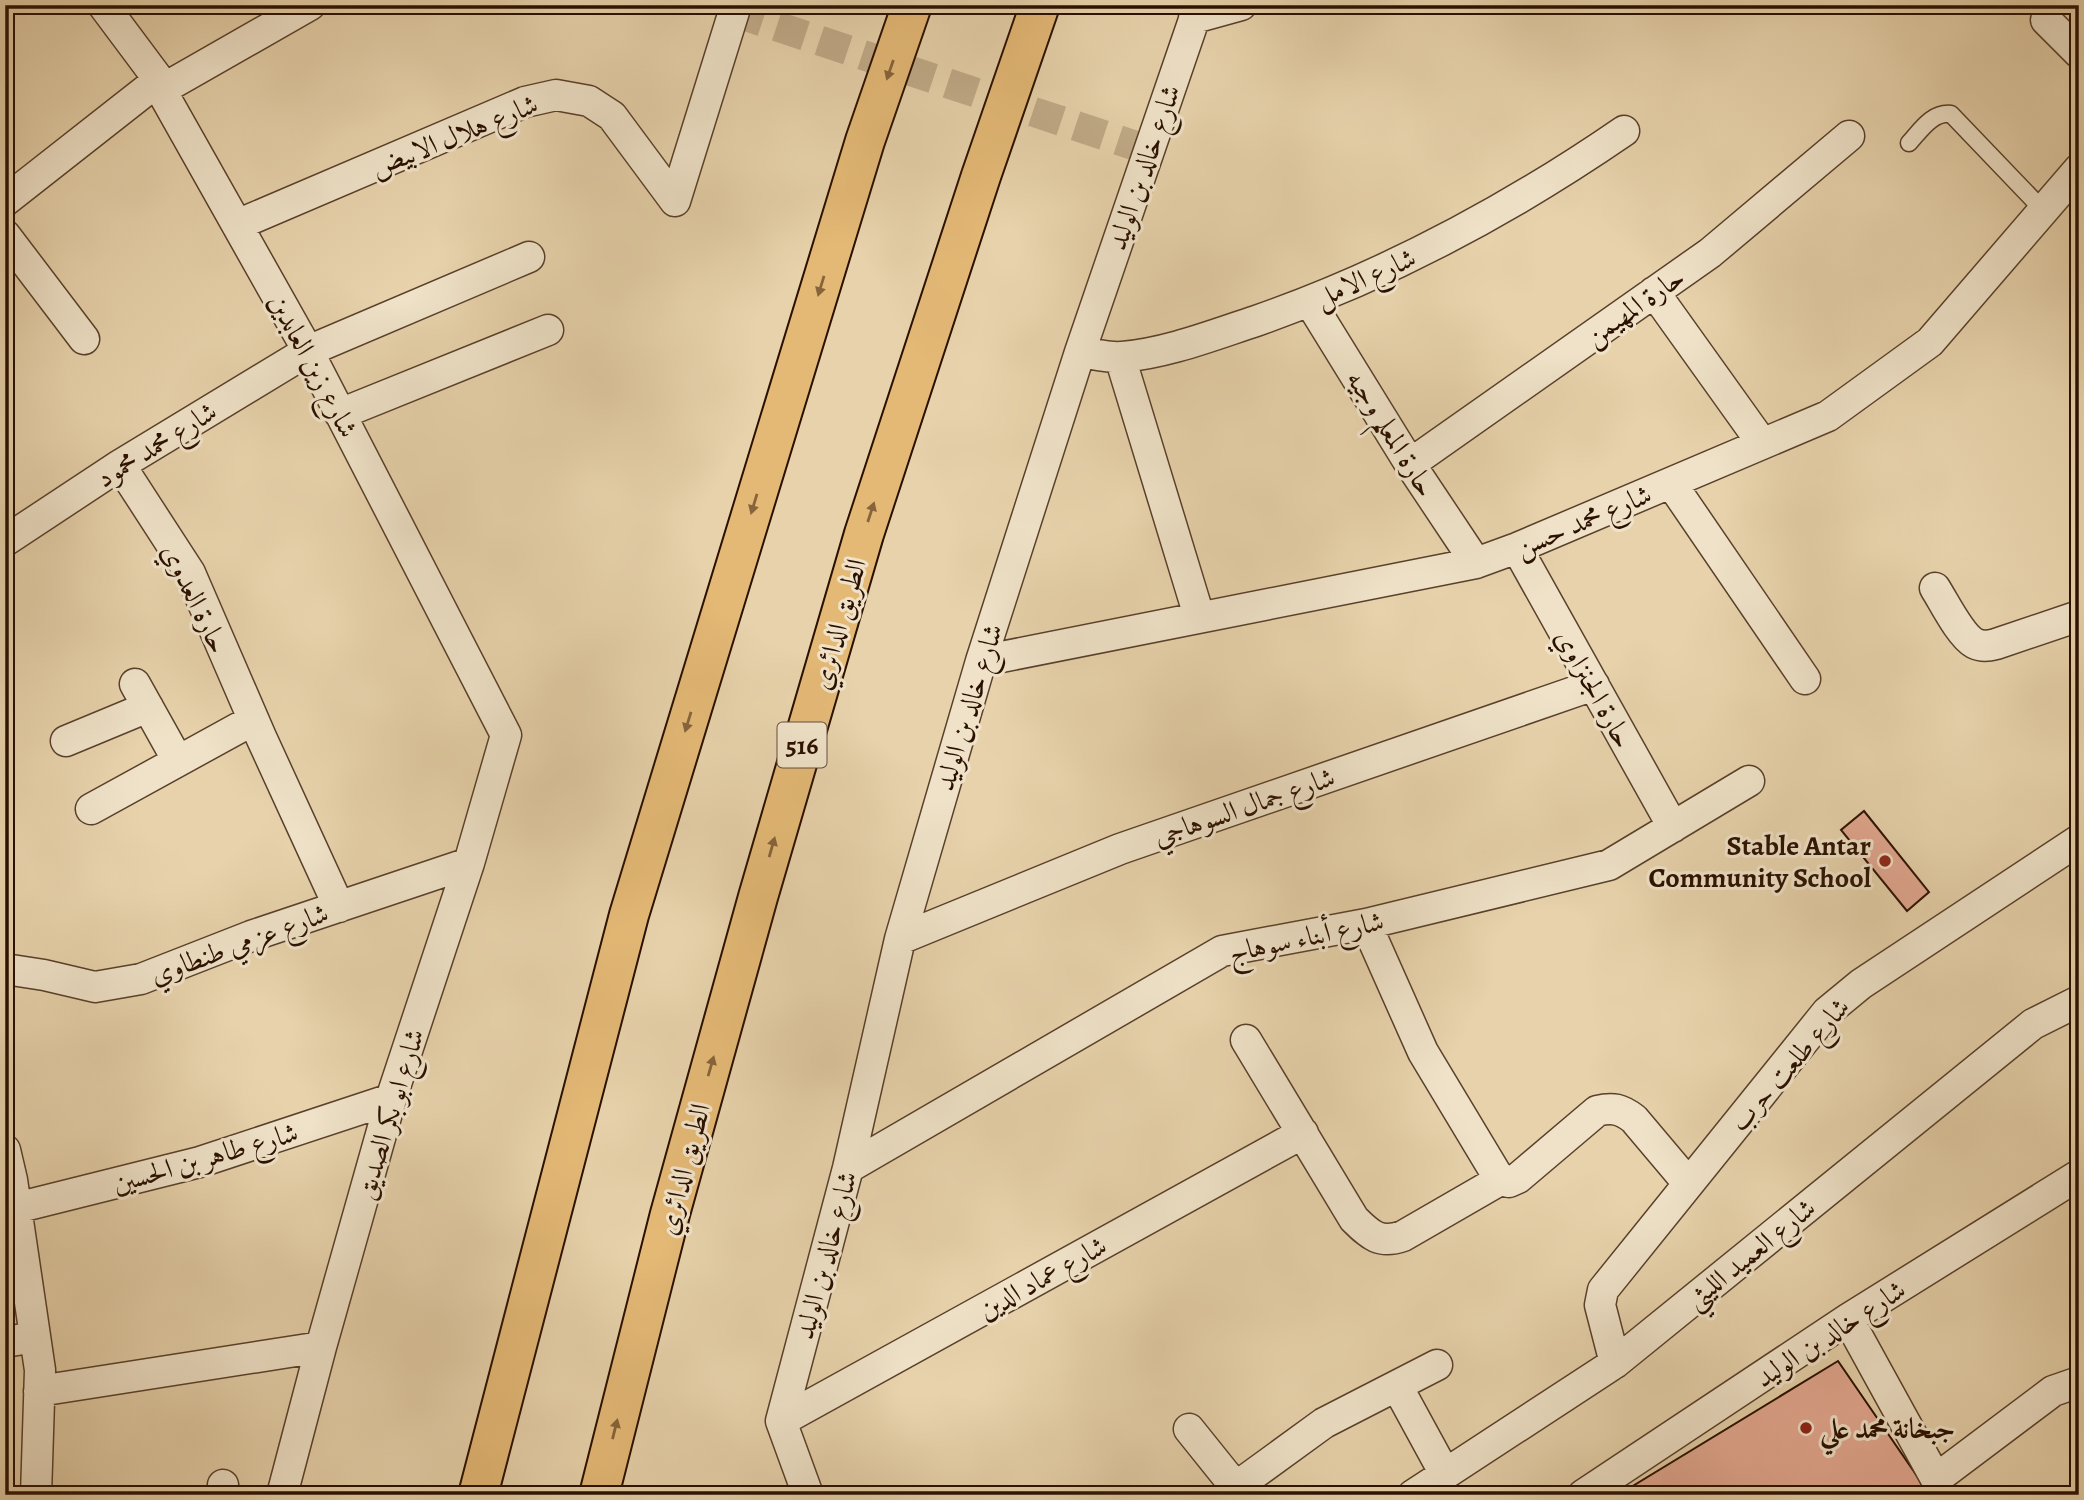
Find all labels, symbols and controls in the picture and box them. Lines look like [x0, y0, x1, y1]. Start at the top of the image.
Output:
one-way arrow [884, 59, 895, 80]
street label: شارع خالد بن الوليد [1098, 79, 1194, 256]
street label: شارع هلال الابيض [365, 85, 545, 190]
street label: شارع الامل [1309, 239, 1424, 321]
street label: حارة المهيمن [1577, 258, 1692, 355]
one-way arrow [815, 276, 825, 297]
street label: شارع زين العابدين [256, 287, 367, 446]
street label: حارة المعلم وجيه [1330, 363, 1445, 509]
street label: شارع محمد محمود [89, 393, 226, 500]
street label: شارع محمد حسن [1509, 475, 1659, 570]
one-way arrow [749, 494, 759, 515]
one-way arrow [866, 501, 877, 522]
street label: حارة العدوي [150, 537, 238, 661]
street label: الطريق الدائري [802, 554, 879, 695]
street label: شارع خالد بن الوليد [926, 619, 1016, 797]
street label: حارة الجنزاوي [1543, 622, 1642, 756]
one-way arrow [682, 711, 692, 732]
road number: 516 [778, 722, 826, 768]
street label: شارع جمال السوهاجي [1148, 758, 1341, 860]
place label: Stable Antar Community School [1648, 827, 1872, 897]
one-way arrow [768, 837, 778, 858]
marker: Stable Antar Community School [1877, 853, 1893, 869]
street label: شارع عزمي طنطاوي [145, 894, 335, 998]
street label: شارع أبناء سوهاج [1225, 901, 1389, 978]
street label: شارع طلعت حرب [1721, 989, 1862, 1143]
street label: شارع ابو بكر الصديق [346, 1024, 438, 1206]
one-way arrow [706, 1056, 716, 1077]
street label: الطريق الدائري [648, 1099, 723, 1240]
street label: شارع طاهر بن الحسين [108, 1113, 304, 1206]
street label: شارع خالد بن الوليد [785, 1167, 871, 1345]
street label: شارع العميد الليثي [1677, 1189, 1828, 1324]
street label: شارع عماد الدين [971, 1227, 1116, 1332]
street label: شارع خالد بن الوليد [1748, 1271, 1915, 1400]
place label: جبخانة محمد علي [1819, 1410, 1955, 1456]
one-way arrow [610, 1417, 621, 1439]
marker: جبخانة محمد علي [1798, 1420, 1814, 1436]

